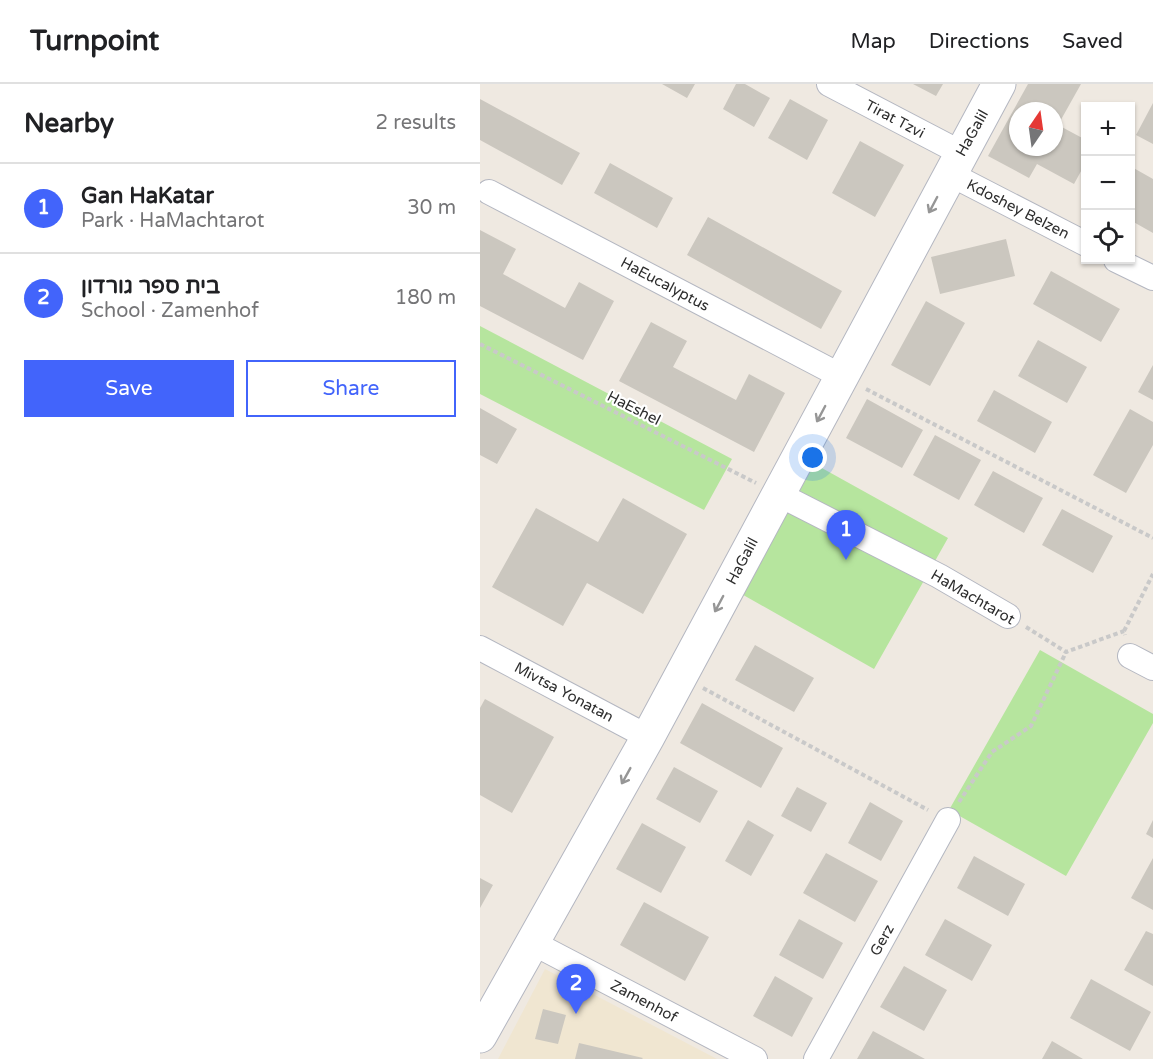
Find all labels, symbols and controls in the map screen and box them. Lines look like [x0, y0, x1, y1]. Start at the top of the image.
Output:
text: Turnpoint [30, 24, 159, 58]
text: Map [850, 29, 896, 54]
text: Directions [929, 29, 1029, 54]
text: Saved [1062, 29, 1123, 54]
street label: Tirat Tzvi [862, 96, 928, 142]
north arrow [1009, 102, 1063, 156]
map controls [1081, 102, 1135, 264]
button: + [1081, 102, 1135, 156]
street label: HaGalil [952, 107, 992, 159]
text: Nearby [24, 108, 114, 139]
text: 2 results [376, 111, 456, 135]
button: − [1081, 156, 1135, 210]
street label: Kdoshey Belzen [964, 175, 1072, 243]
text: Gan HaKatar [81, 183, 214, 209]
text: 1 [37, 196, 50, 220]
text: 30 m [407, 196, 456, 220]
one-way arrow [927, 196, 939, 213]
text: Park · HaMachtarot [81, 209, 265, 233]
button: locate [1081, 210, 1135, 264]
street label: HaEucalyptus [618, 253, 712, 315]
text: בית ספר גורדון [81, 273, 220, 299]
text: 2 [37, 286, 50, 310]
text: 180 m [395, 286, 456, 310]
text: School · Zamenhof [81, 299, 259, 323]
button: Save [24, 360, 234, 417]
button: Share [246, 360, 456, 417]
street label: HaEshel [604, 387, 664, 429]
one-way arrow [815, 405, 827, 422]
your location [798, 443, 827, 472]
pin: 1 [826, 510, 866, 560]
street label: HaGalil [722, 534, 762, 588]
street label: HaMachtarot [928, 566, 1018, 628]
one-way arrow [713, 595, 725, 612]
street label: Mivtsa Yonatan [511, 658, 617, 726]
one-way arrow [620, 766, 631, 784]
street label: Gerz [866, 921, 898, 959]
pin: 2 [556, 964, 596, 1014]
street label: Zamenhof [607, 976, 681, 1026]

